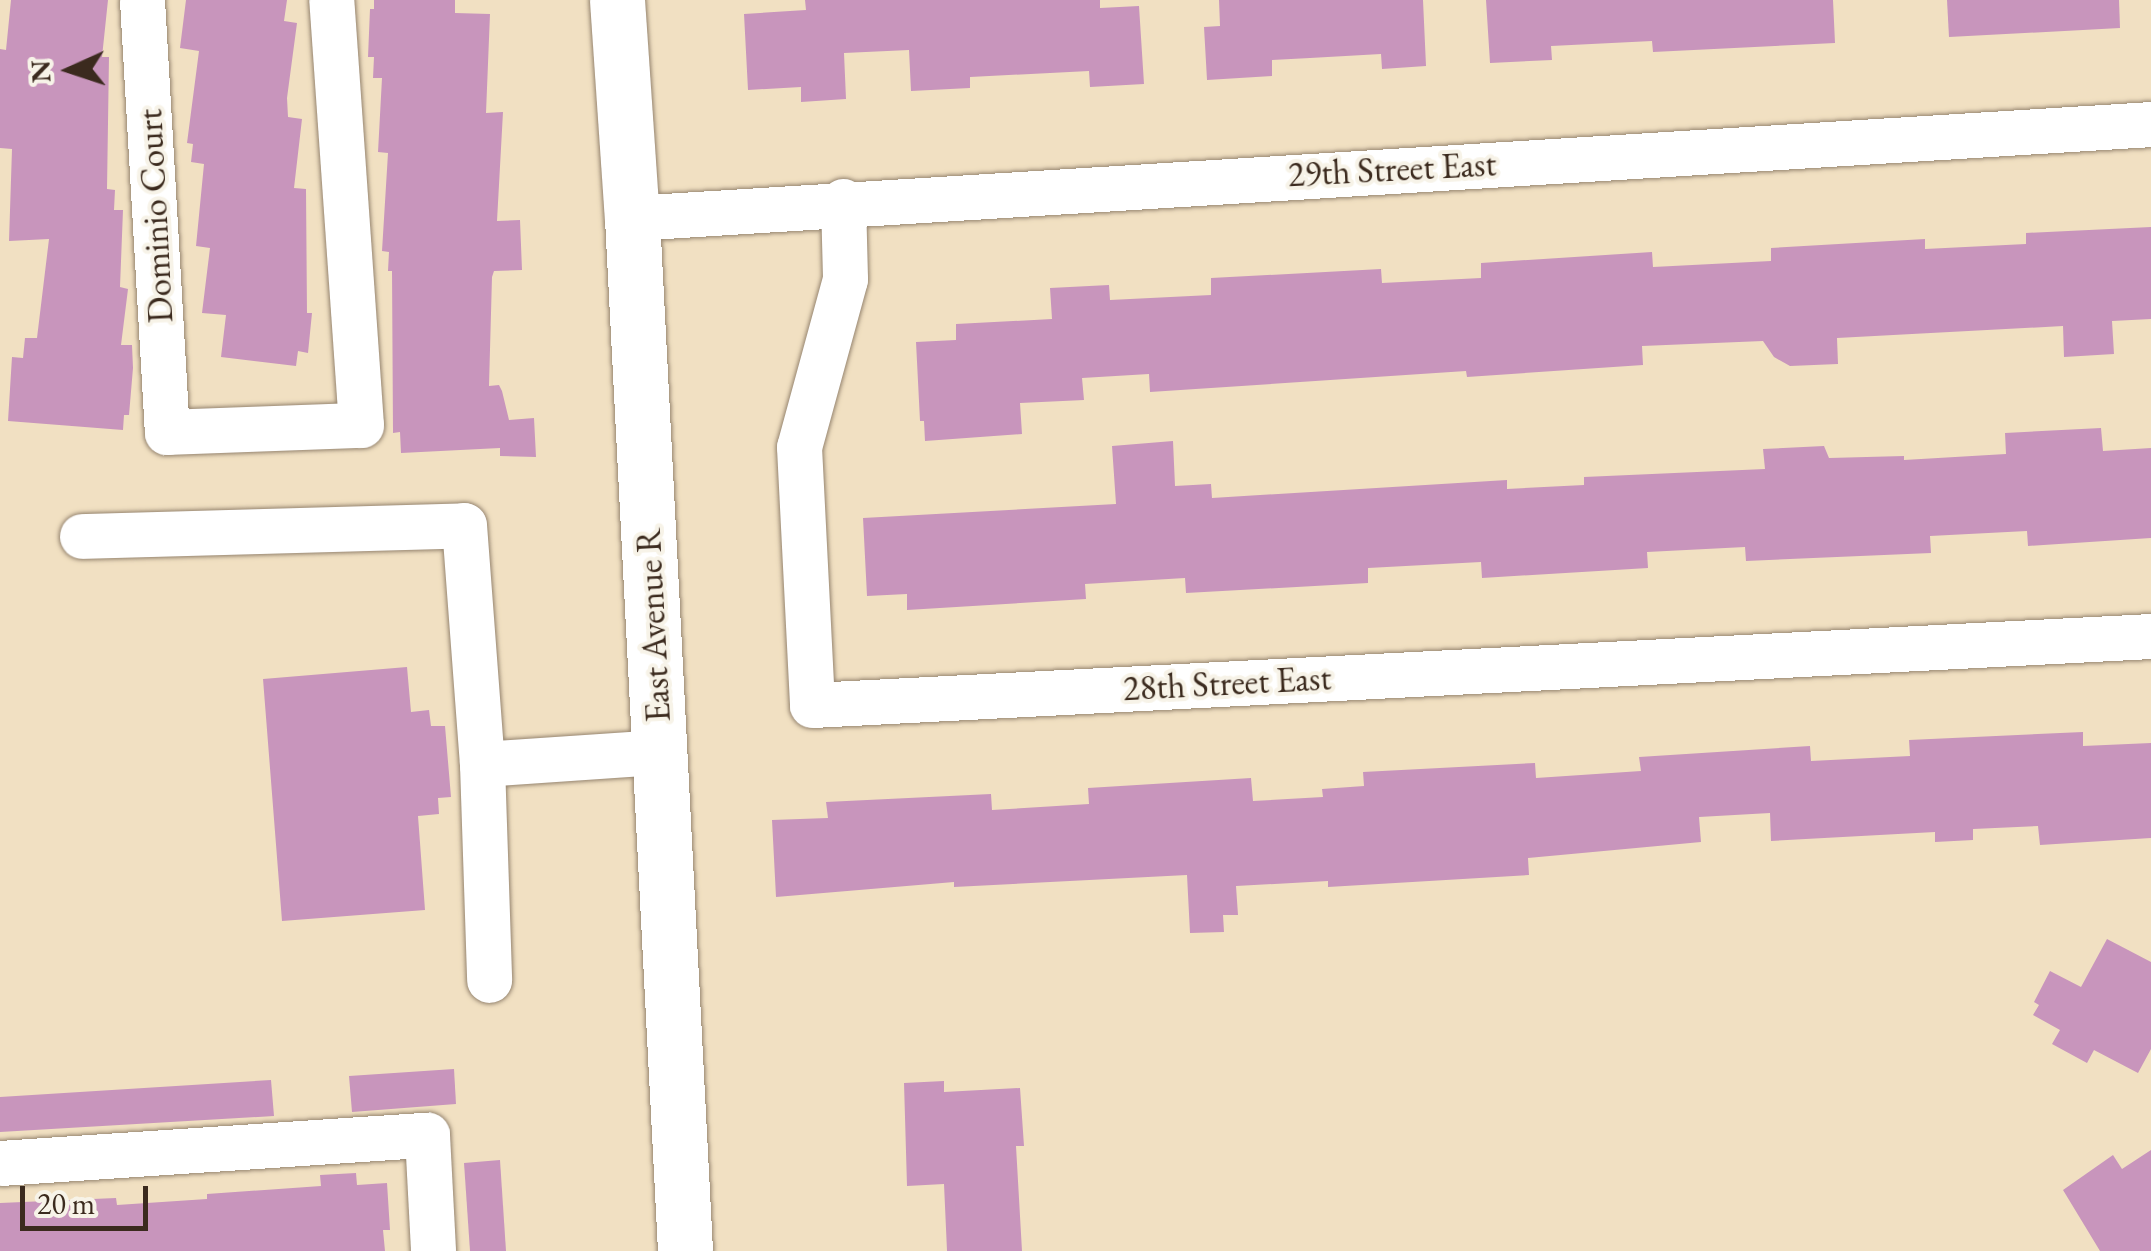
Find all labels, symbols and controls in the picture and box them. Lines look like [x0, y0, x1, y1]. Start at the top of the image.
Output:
north arrow [20, 20, 120, 120]
text: N [21, 59, 59, 84]
street label: Dominio Court [128, 108, 182, 324]
street label: 29th Street East [1287, 143, 1497, 195]
street label: East Avenue R [627, 527, 679, 723]
street label: 28th Street East [1122, 657, 1332, 709]
scale bar [25, 1166, 152, 1228]
text: 20 m [37, 1184, 95, 1223]

